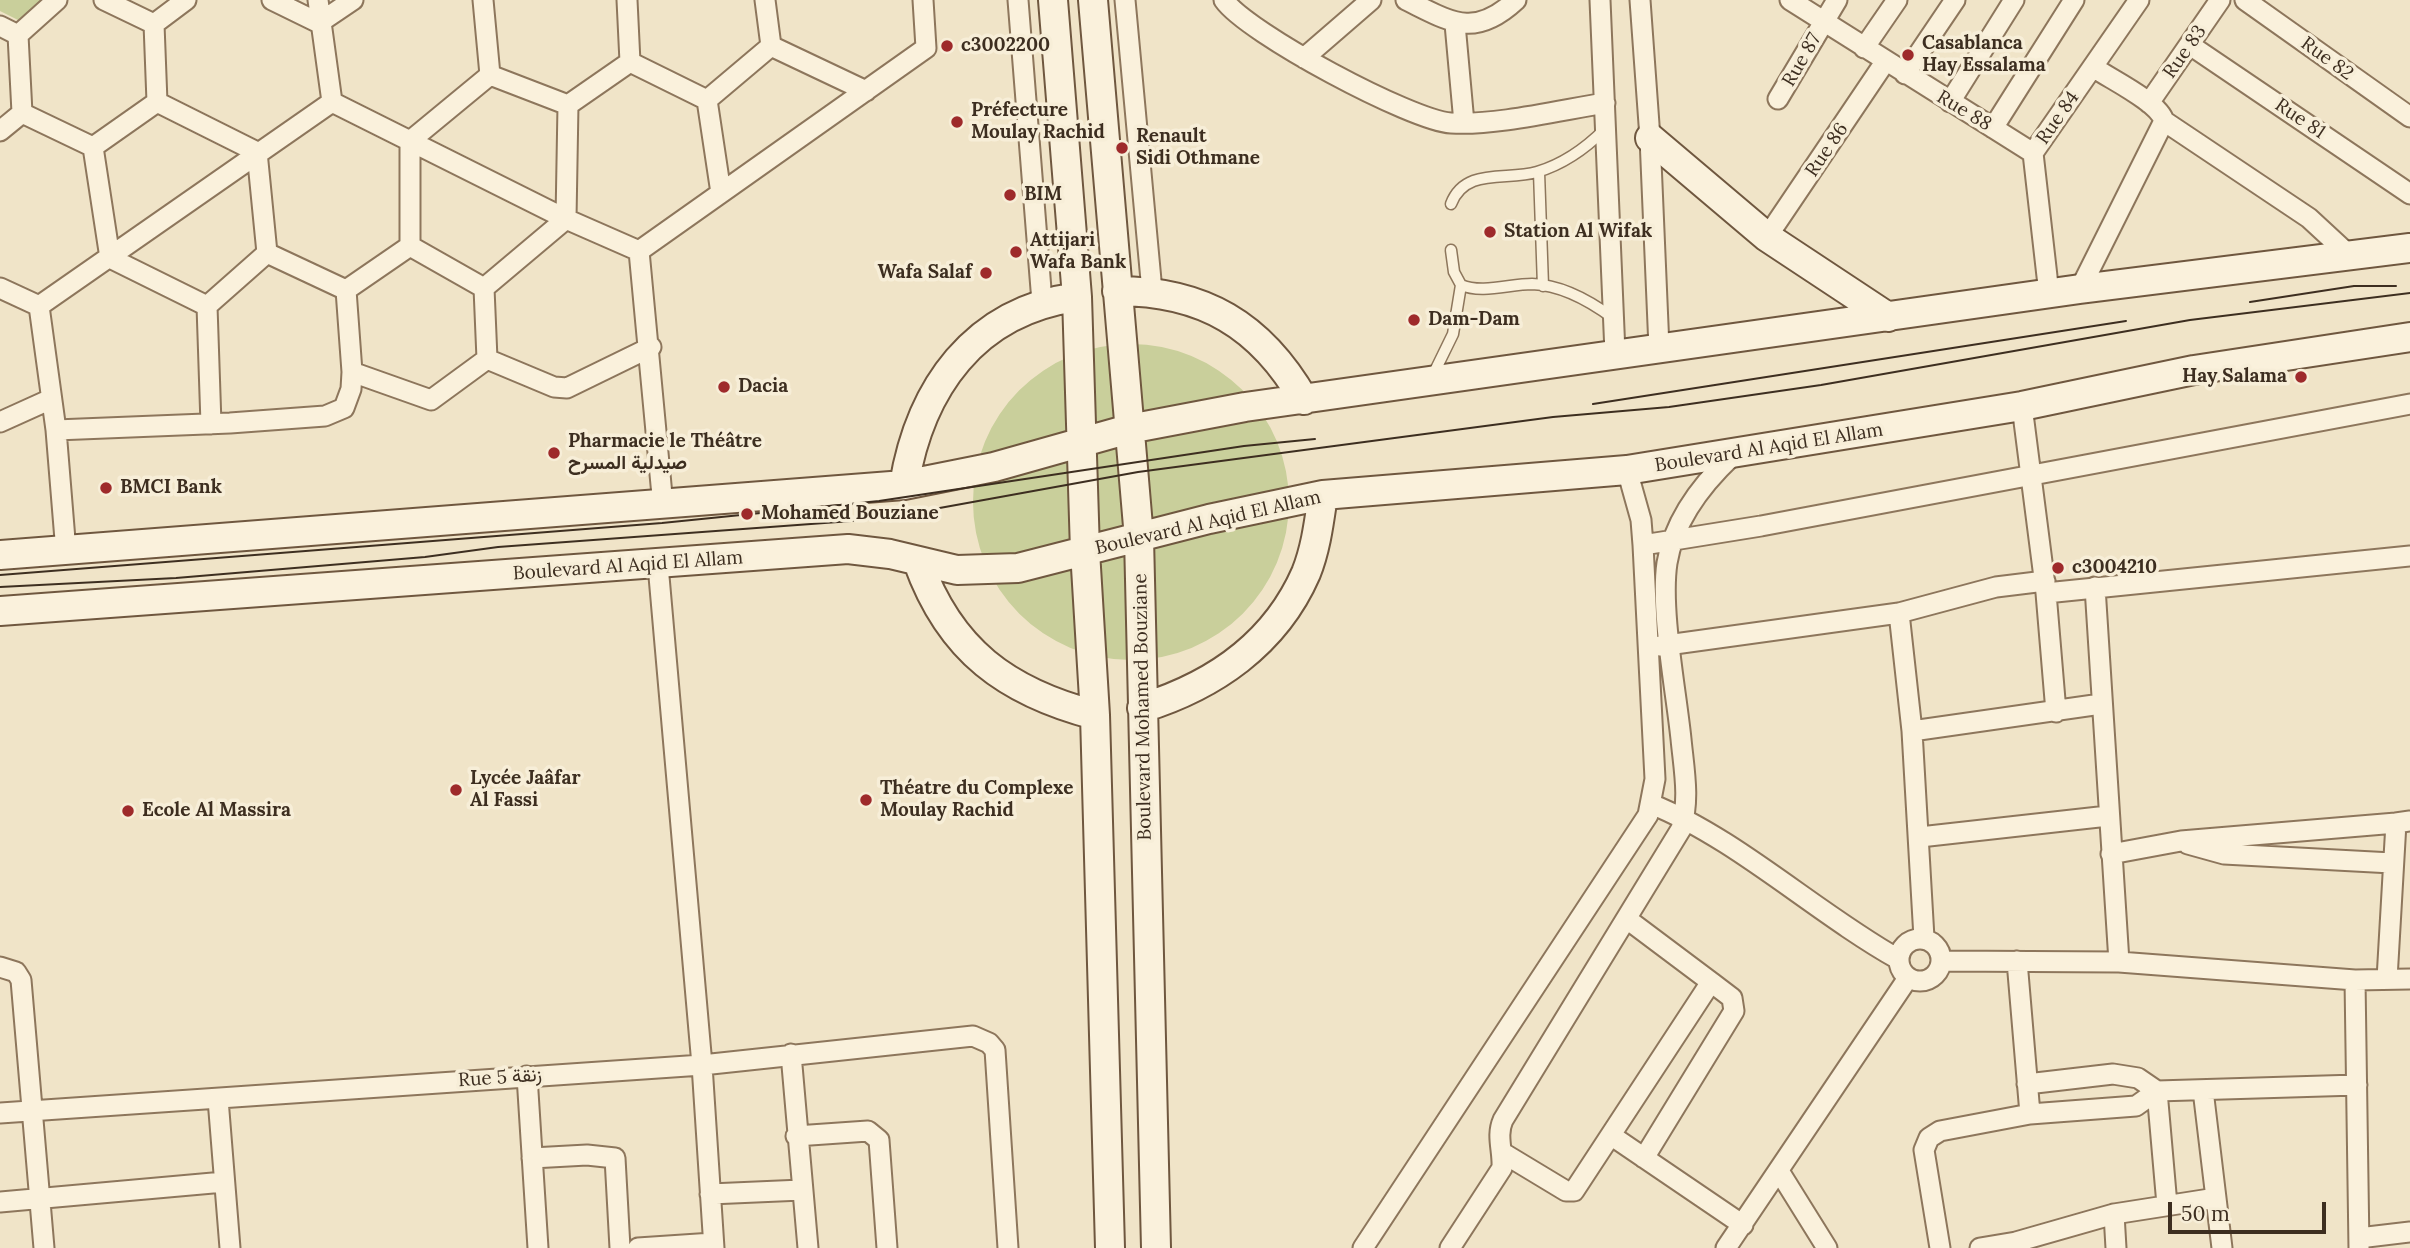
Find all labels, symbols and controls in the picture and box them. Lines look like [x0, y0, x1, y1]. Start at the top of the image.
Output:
street label: Rue 83 [2159, 21, 2211, 83]
street label: Rue 87 [1778, 29, 1826, 91]
street label: Rue 82 [2296, 32, 2358, 86]
place label: Casablanca Hay Essalama [1922, 33, 2046, 77]
place label: c3002200 [961, 35, 1050, 57]
marker: c3002200 [939, 38, 955, 54]
marker: Casablanca Hay Essalama [1900, 47, 1916, 63]
street label: Rue 88 [1932, 86, 1996, 136]
street label: Rue 84 [2032, 87, 2084, 149]
street label: Rue 81 [2270, 94, 2330, 144]
place label: Préfecture Moulay Rachid [971, 100, 1105, 144]
marker: Préfecture Moulay Rachid [949, 114, 965, 130]
street label: Rue 86 [1801, 119, 1853, 181]
place label: Renault Sidi Othmane [1136, 126, 1260, 170]
marker: Renault Sidi Othmane [1114, 140, 1130, 156]
place label: BIM [1024, 184, 1062, 206]
marker: BIM [1002, 187, 1018, 203]
place label: Station Al Wifak [1504, 221, 1652, 243]
marker: Station Al Wifak [1482, 224, 1498, 240]
place label: Attijari Wafa Bank [1030, 230, 1126, 274]
marker: Attijari Wafa Bank [1008, 244, 1024, 260]
place label: Wafa Salaf [877, 262, 972, 284]
marker: Wafa Salaf [978, 265, 994, 281]
place label: Dam-Dam [1428, 309, 1520, 331]
marker: Dam-Dam [1406, 312, 1422, 328]
place label: Hay Salama [2182, 366, 2287, 388]
marker: Hay Salama [2293, 369, 2309, 385]
place label: Dacia [738, 376, 788, 398]
marker: Dacia [716, 379, 732, 395]
street label: Boulevard Al Aqid El Allam [1653, 419, 1885, 477]
place label: Pharmacie le Théâtre صيدلية المسرح [568, 431, 762, 475]
marker: Pharmacie le Théâtre صيدلية المسرح [546, 445, 562, 461]
place label: BMCI Bank [120, 477, 222, 499]
marker: BMCI Bank [98, 480, 114, 496]
street label: Boulevard Al Aqid El Allam [1093, 486, 1323, 560]
place label: Mohamed Bouziane [761, 503, 939, 525]
marker: Mohamed Bouziane [739, 506, 755, 522]
street label: Boulevard Al Aqid El Allam [512, 547, 744, 585]
place label: c3004210 [2072, 557, 2157, 579]
marker: c3004210 [2050, 560, 2066, 576]
street label: Boulevard Mohamed Bouziane [1129, 573, 1157, 841]
place label: Lycée Jaâfar Al Fassi [470, 768, 581, 812]
place label: Théatre du Complexe Moulay Rachid [880, 778, 1073, 822]
marker: Lycée Jaâfar Al Fassi [448, 782, 464, 798]
marker: Théatre du Complexe Moulay Rachid [858, 792, 874, 808]
place label: Ecole Al Massira [142, 800, 291, 822]
marker: Ecole Al Massira [120, 803, 136, 819]
street label: Rue 5 زنقة [457, 1064, 543, 1092]
scale bar [2172, 1188, 2330, 1232]
text: 50 m [2181, 1200, 2230, 1227]

